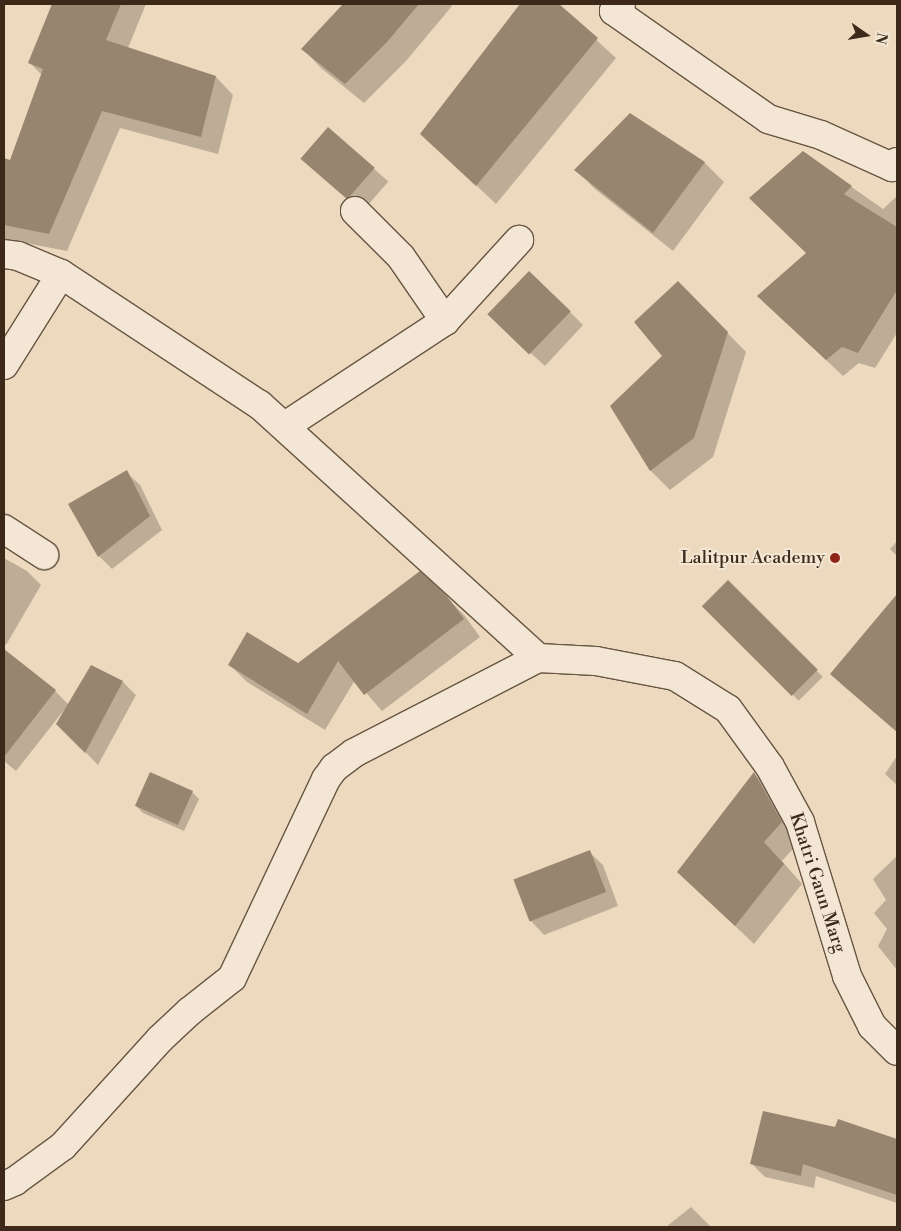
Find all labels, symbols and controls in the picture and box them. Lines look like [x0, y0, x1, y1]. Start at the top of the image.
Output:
north arrow [841, 10, 891, 60]
text: N [871, 31, 891, 46]
place label: Lalitpur Academy [681, 547, 825, 569]
marker: Lalitpur Academy [829, 552, 841, 564]
street label: Khatri Gaun Marg [784, 810, 850, 956]

